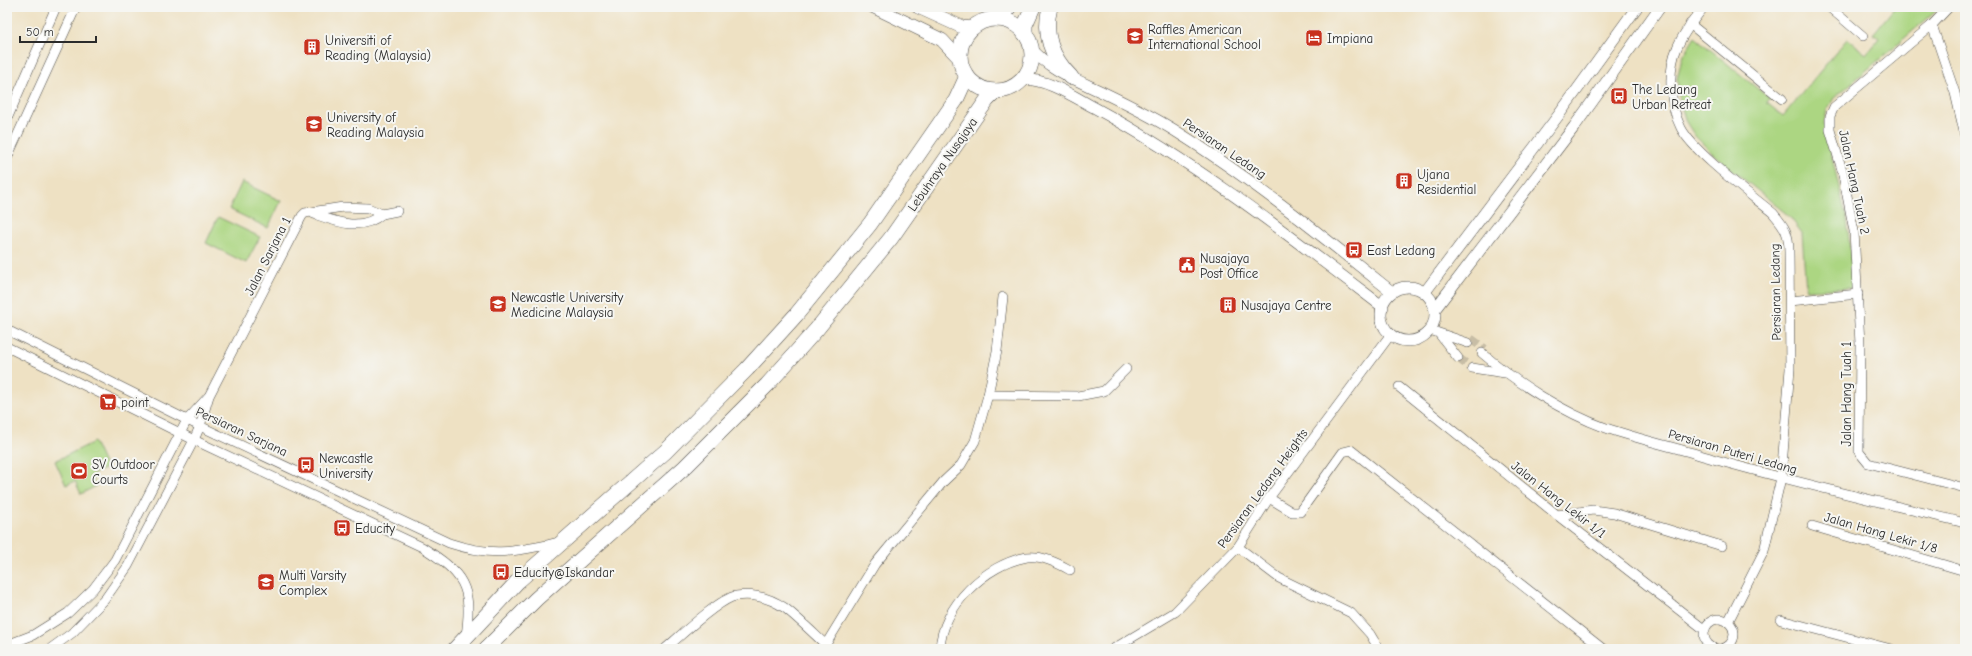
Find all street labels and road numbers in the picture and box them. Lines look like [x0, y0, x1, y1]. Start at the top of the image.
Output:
street label: Lebuhraya Nusajaya [904, 115, 980, 214]
street label: Persiaran Ledang [1180, 115, 1269, 182]
street label: Jalan Hang Tuah 2 [1836, 128, 1873, 236]
street label: Jalan Sarjana 1 [241, 215, 294, 298]
street label: Persiaran Ledang [1767, 243, 1784, 341]
street label: Jalan Hang Tuah 1 [1839, 342, 1854, 446]
street label: Persiaran Sarjana [194, 404, 290, 459]
street label: Persiaran Ledang Heights [1214, 426, 1311, 551]
street label: Persiaran Puteri Ledang [1667, 426, 1799, 477]
street label: Jalan Hang Lekir 1/1 [1508, 458, 1609, 541]
street label: Jalan Hang Lekir 1/8 [1822, 509, 1940, 556]

